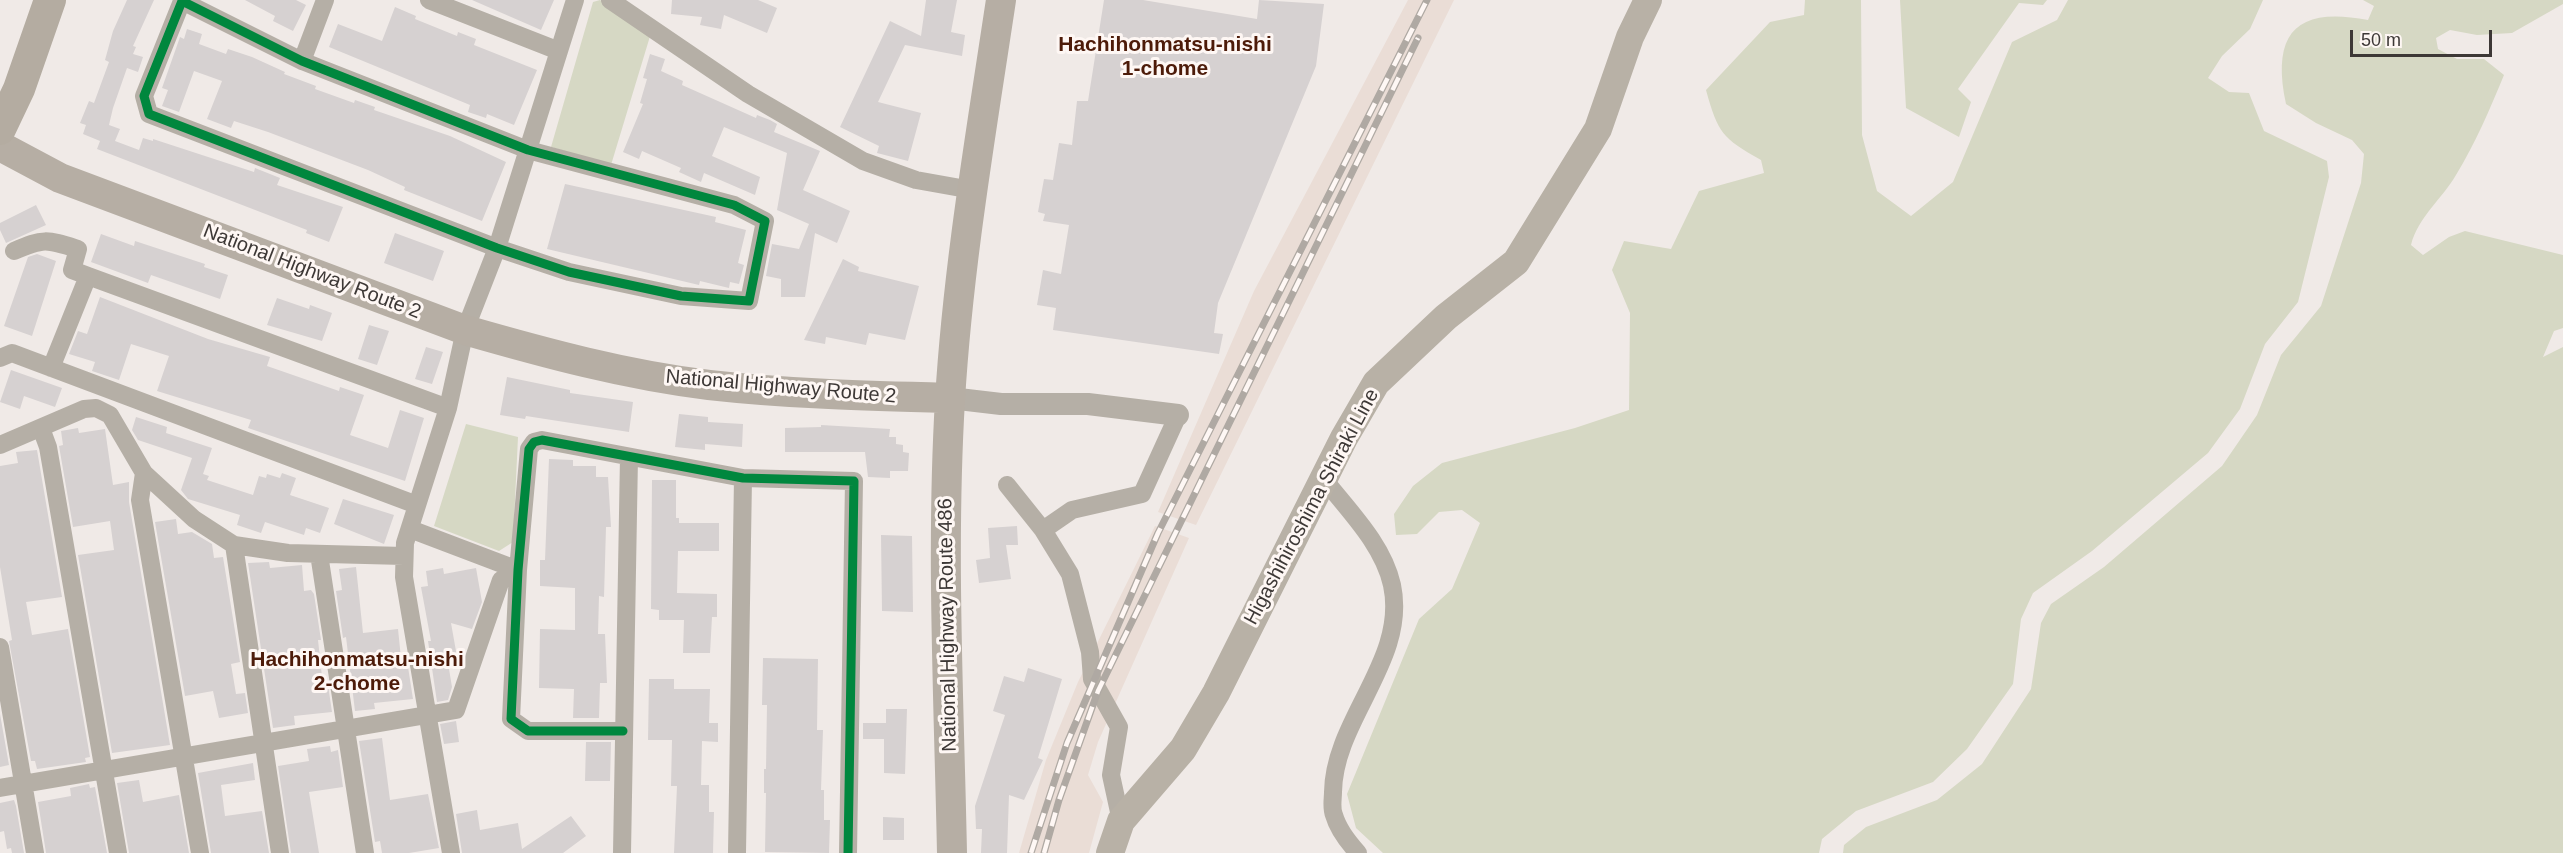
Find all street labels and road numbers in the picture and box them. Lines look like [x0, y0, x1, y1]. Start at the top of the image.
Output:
street label: National Highway Route 2 [200, 219, 424, 325]
street label: National Highway Route 2 [665, 365, 897, 409]
street label: Higashihiroshima Shiraki Line [1240, 385, 1384, 629]
street label: National Highway Route 486 [934, 498, 962, 752]

